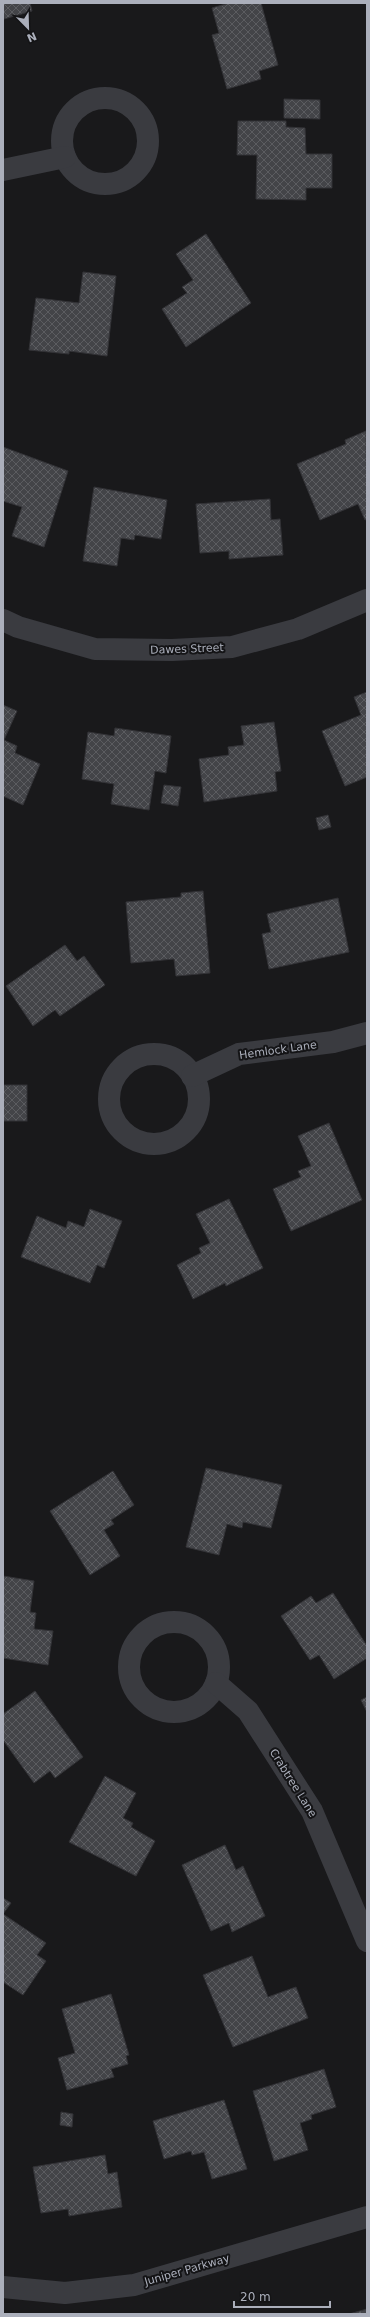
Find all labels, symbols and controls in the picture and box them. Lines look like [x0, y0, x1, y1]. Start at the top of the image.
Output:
north arrow [8, 8, 48, 48]
text: N [25, 29, 38, 45]
street label: Dawes Street [150, 641, 225, 657]
street label: Hemlock Lane [238, 1038, 318, 1062]
street label: Crabtree Lane [267, 1746, 319, 1820]
street label: Juniper Parkway [142, 2251, 232, 2289]
scale bar [234, 2283, 330, 2309]
text: 20 m [240, 2290, 271, 2304]

